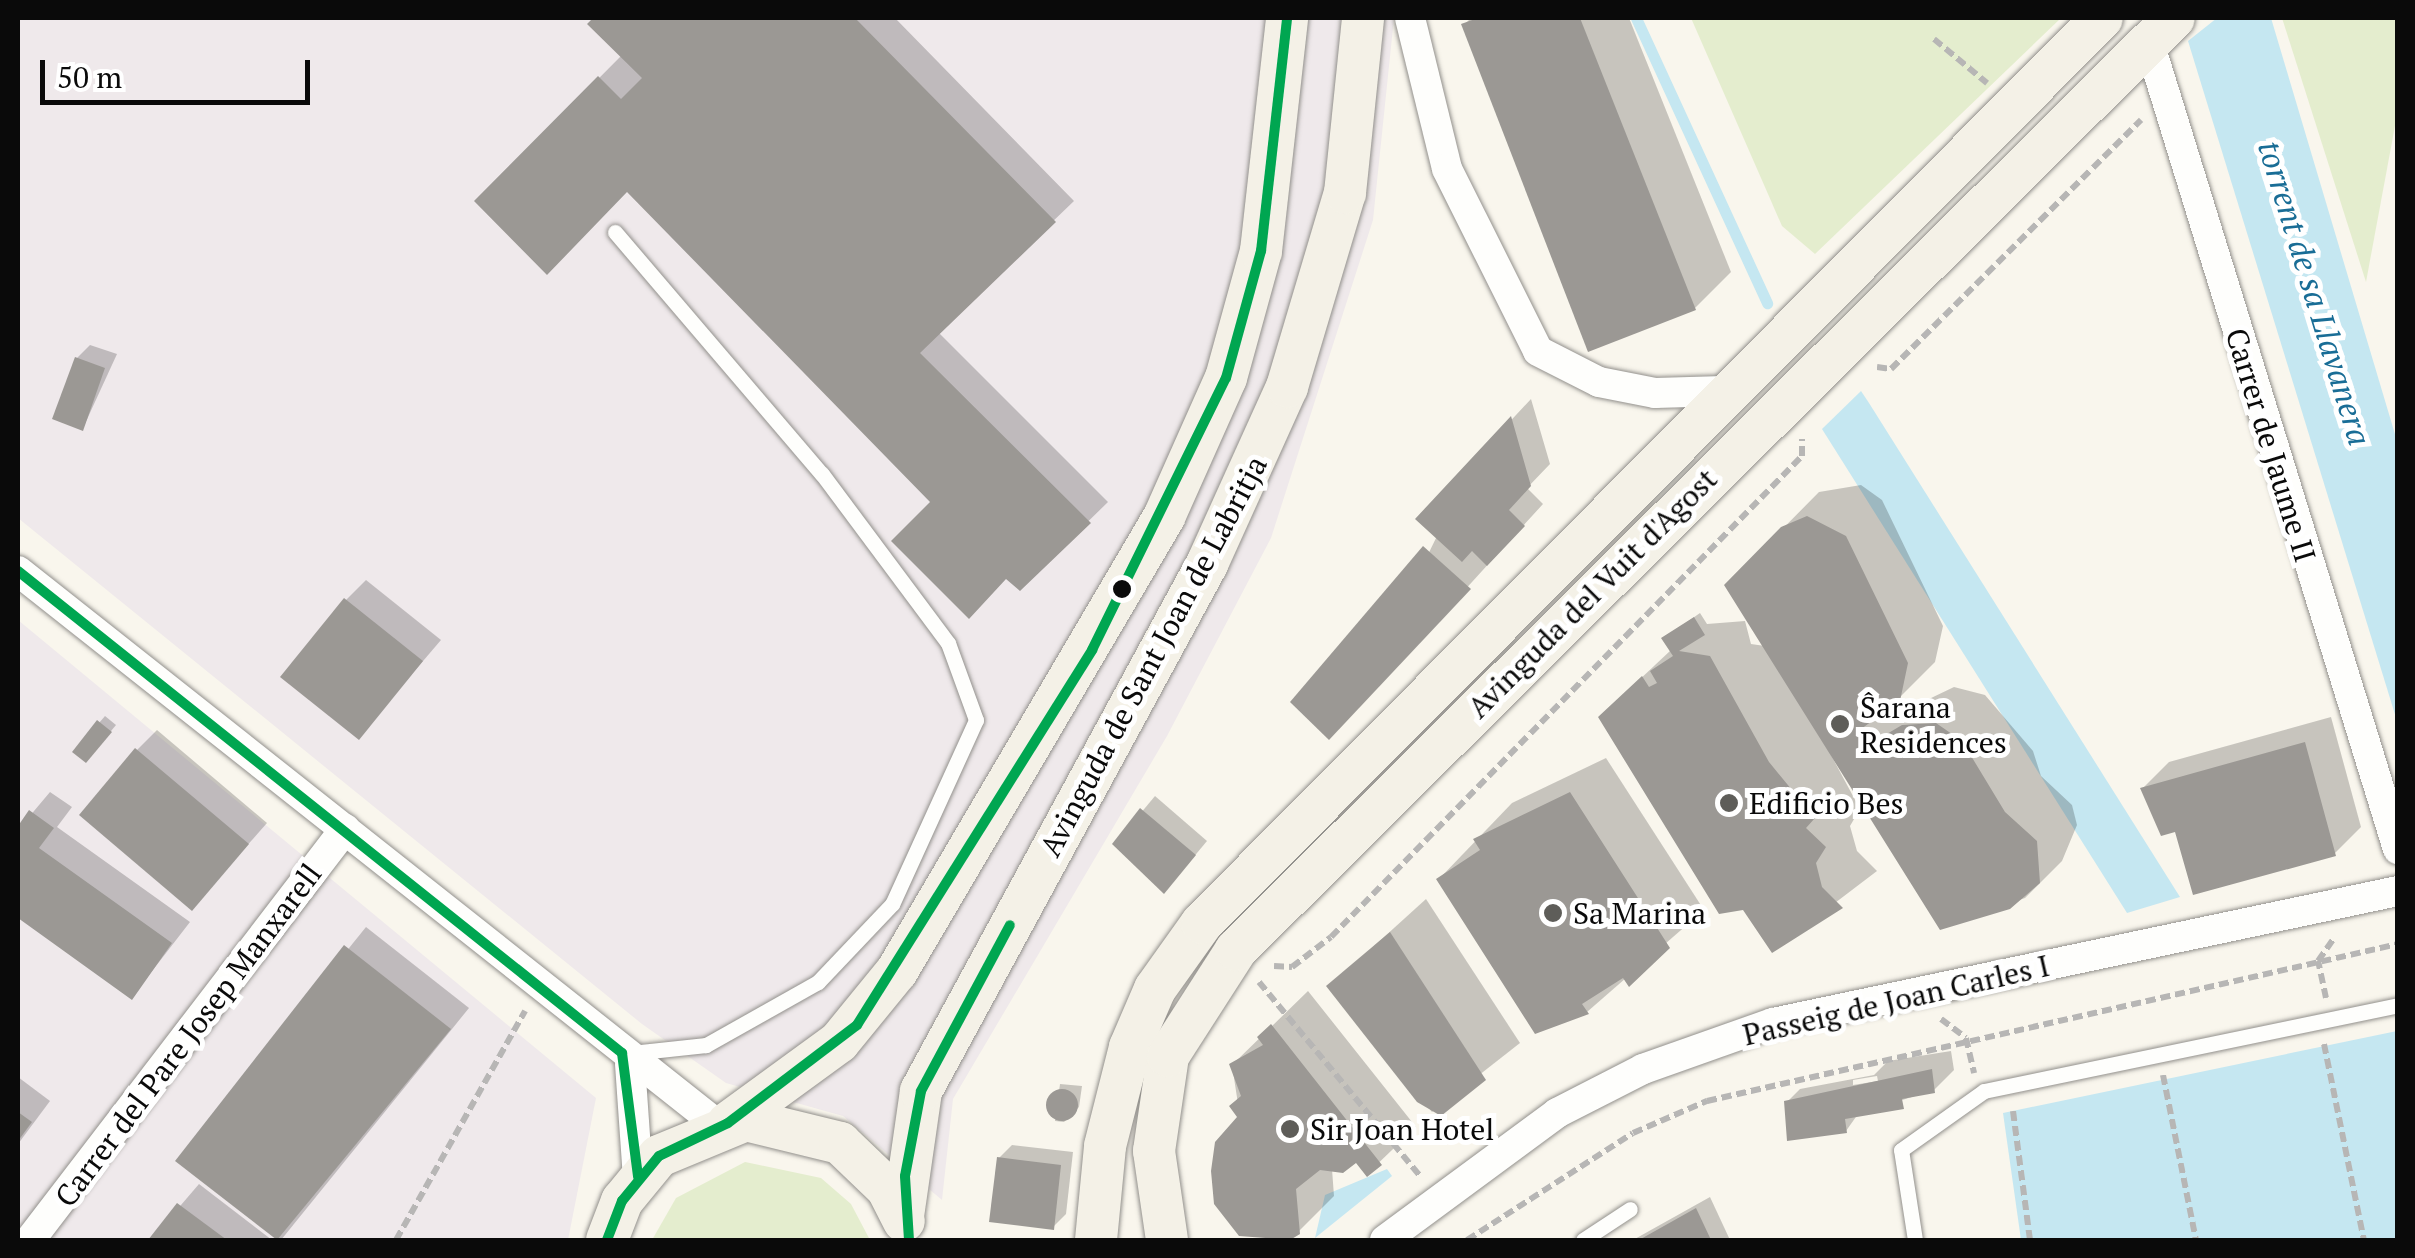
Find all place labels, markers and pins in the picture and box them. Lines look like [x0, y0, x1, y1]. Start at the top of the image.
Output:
unlabelled marker [1112, 579, 1132, 599]
place label: Ŝarana Residences [1860, 689, 2007, 760]
marker: Ŝarana Residences [1829, 713, 1851, 735]
place label: Edificio Bes [1749, 785, 1904, 821]
marker: Edificio Bes [1718, 792, 1740, 814]
place label: Sa Marina [1573, 895, 1706, 931]
marker: Sa Marina [1542, 902, 1564, 924]
place label: Sir Joan Hotel [1310, 1111, 1494, 1147]
marker: Sir Joan Hotel [1279, 1118, 1301, 1140]

